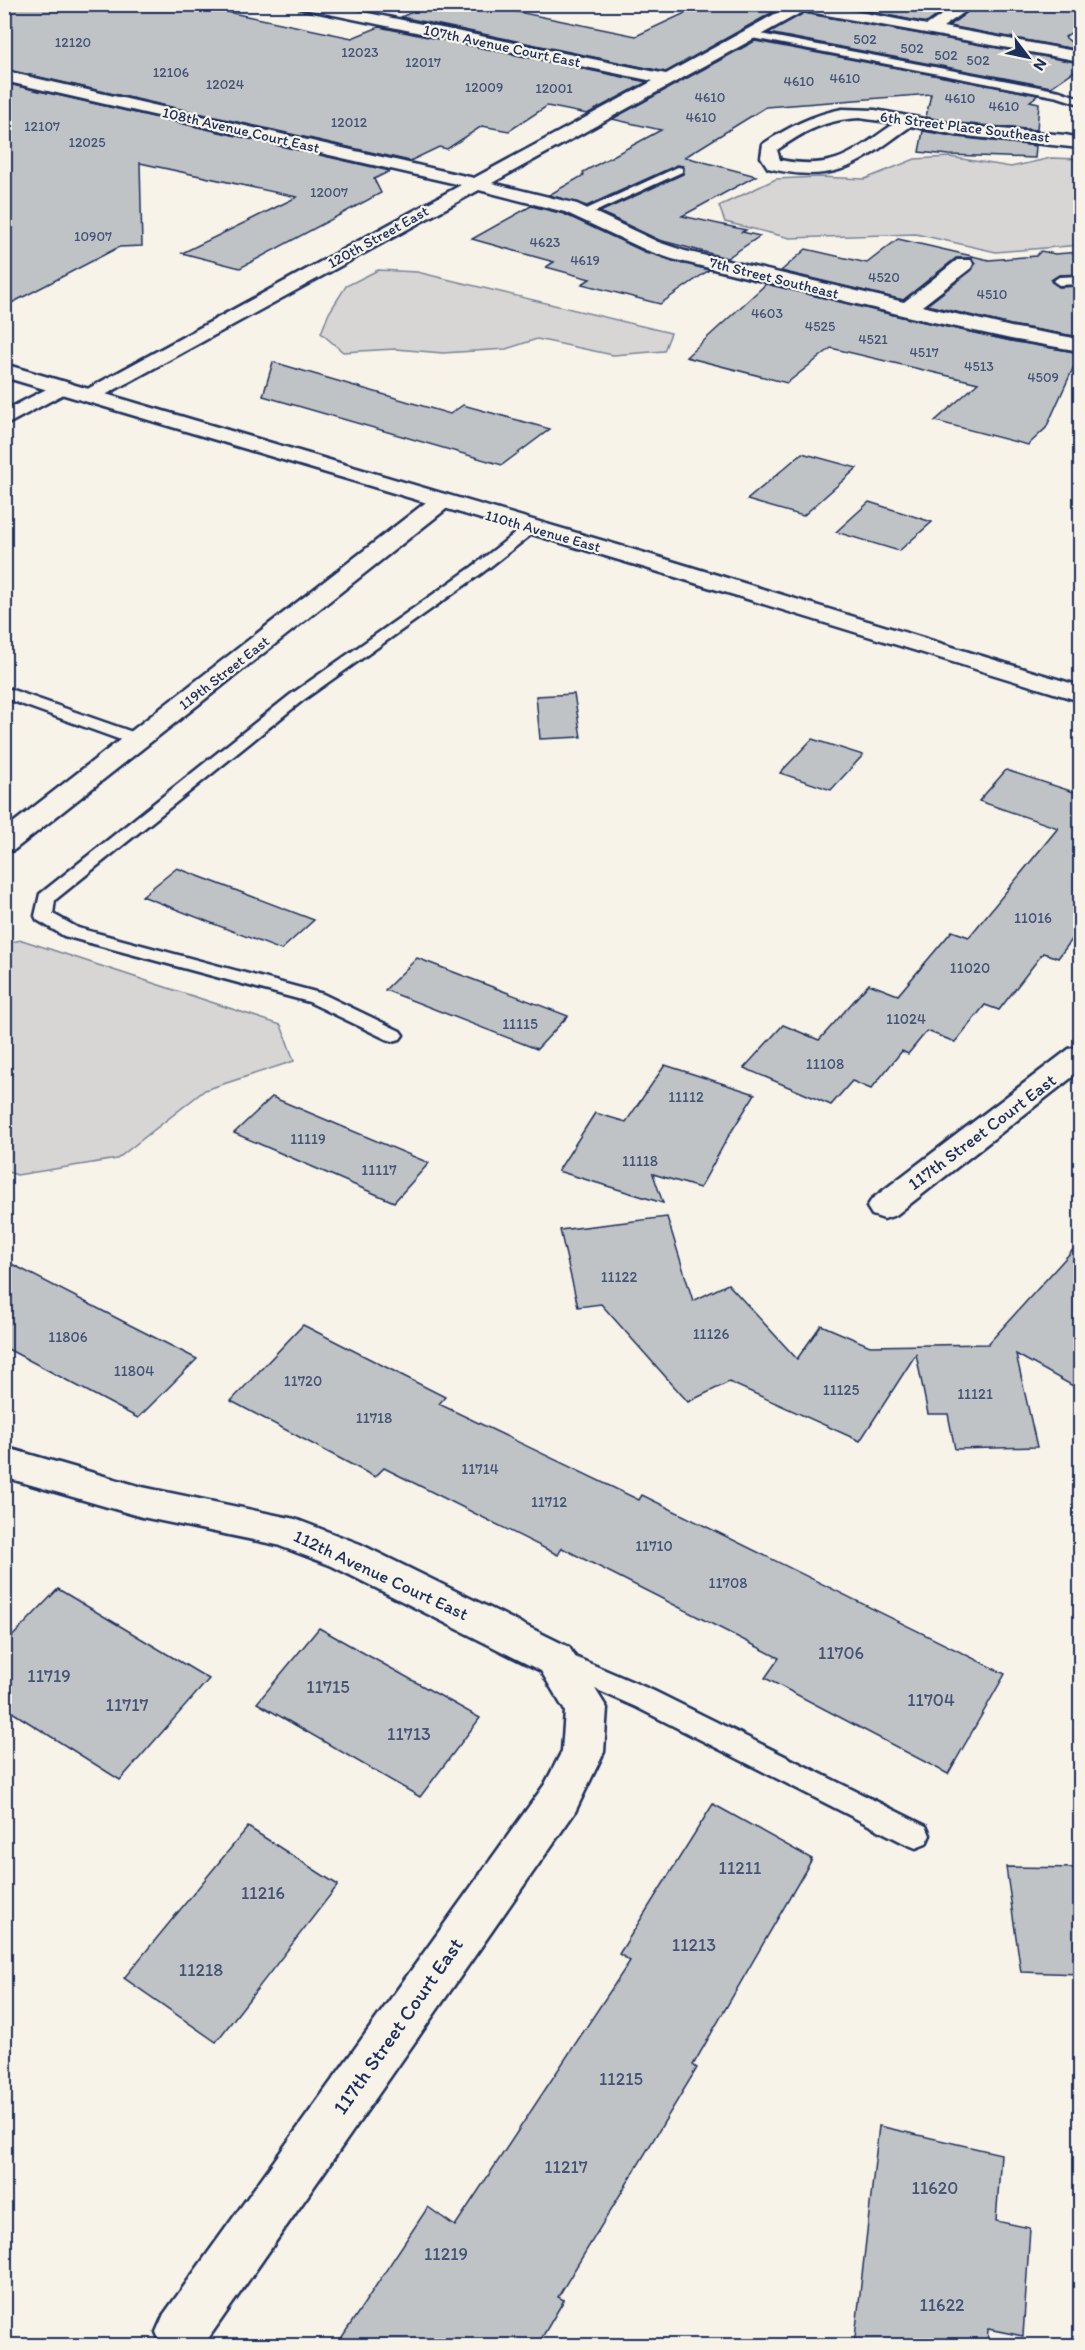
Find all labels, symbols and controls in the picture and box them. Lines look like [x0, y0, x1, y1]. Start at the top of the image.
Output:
street label: 107th Avenue Court East [422, 21, 583, 72]
north arrow [998, 27, 1058, 87]
house number: 502 [853, 31, 877, 48]
house number: 12120 [55, 34, 91, 51]
house number: 502 [900, 40, 924, 57]
house number: 12023 [341, 44, 379, 61]
house number: 502 [934, 47, 958, 64]
house number: 502 [966, 52, 990, 69]
house number: 12017 [405, 54, 441, 71]
text: N [1029, 55, 1051, 74]
house number: 12106 [153, 64, 189, 81]
house number: 4610 [830, 70, 860, 87]
house number: 4610 [784, 73, 814, 90]
house number: 12024 [206, 76, 245, 93]
house number: 12009 [465, 79, 503, 96]
house number: 12001 [535, 80, 573, 97]
house number: 4610 [695, 89, 725, 106]
house number: 4610 [945, 90, 975, 107]
house number: 4610 [989, 98, 1019, 115]
street label: 108th Avenue Court East [161, 103, 322, 157]
street label: 6th Street Place Southeast [879, 108, 1051, 146]
house number: 4610 [686, 109, 716, 126]
house number: 12012 [331, 114, 368, 131]
house number: 12107 [24, 118, 60, 135]
house number: 12025 [68, 134, 106, 151]
house number: 12007 [310, 184, 348, 201]
street label: 120th Street East [324, 202, 432, 272]
house number: 10907 [74, 228, 112, 245]
house number: 4623 [530, 234, 561, 251]
house number: 4619 [570, 252, 600, 269]
street label: 7th Street Southeast [707, 253, 841, 303]
house number: 4520 [868, 269, 900, 286]
house number: 4510 [977, 286, 1007, 303]
house number: 4603 [751, 305, 783, 322]
house number: 4525 [805, 318, 835, 335]
house number: 4521 [858, 331, 888, 348]
house number: 4517 [909, 344, 939, 361]
house number: 4513 [964, 358, 994, 375]
house number: 4509 [1027, 369, 1059, 386]
street label: 110th Avenue East [483, 506, 603, 556]
street label: 119th Street East [175, 632, 273, 714]
house number: 11016 [1014, 909, 1052, 927]
house number: 11020 [950, 959, 990, 977]
house number: 11024 [886, 1010, 926, 1028]
house number: 11115 [502, 1015, 538, 1033]
house number: 11108 [806, 1055, 844, 1073]
street label: 117th Street Court East [904, 1069, 1061, 1195]
house number: 11112 [668, 1088, 704, 1106]
house number: 11119 [290, 1130, 326, 1148]
house number: 11118 [622, 1152, 658, 1170]
house number: 11117 [361, 1161, 397, 1179]
house number: 11122 [601, 1268, 637, 1286]
house number: 11126 [693, 1325, 729, 1343]
house number: 11806 [48, 1328, 88, 1346]
house number: 11804 [114, 1362, 154, 1380]
house number: 11720 [284, 1372, 322, 1390]
house number: 11125 [823, 1381, 859, 1399]
house number: 11121 [957, 1385, 993, 1403]
house number: 11718 [356, 1409, 392, 1427]
house number: 11714 [461, 1460, 499, 1478]
house number: 11712 [531, 1493, 567, 1511]
street label: 112th Avenue Court East [290, 1525, 472, 1625]
house number: 11710 [635, 1537, 673, 1555]
house number: 11708 [709, 1574, 747, 1592]
house number: 11706 [818, 1642, 864, 1664]
house number: 11719 [27, 1665, 71, 1687]
house number: 11715 [306, 1676, 350, 1698]
house number: 11704 [907, 1689, 955, 1711]
house number: 11717 [106, 1694, 149, 1716]
house number: 11713 [387, 1723, 431, 1745]
house number: 11211 [719, 1857, 761, 1879]
house number: 11216 [241, 1882, 285, 1904]
street label: 117th Street Court East [327, 1933, 468, 2119]
house number: 11213 [672, 1934, 716, 1956]
house number: 11218 [179, 1959, 223, 1981]
house number: 11215 [599, 2068, 643, 2090]
house number: 11217 [544, 2156, 588, 2178]
house number: 11620 [912, 2177, 958, 2199]
house number: 11219 [424, 2243, 468, 2265]
house number: 11622 [919, 2294, 965, 2316]

